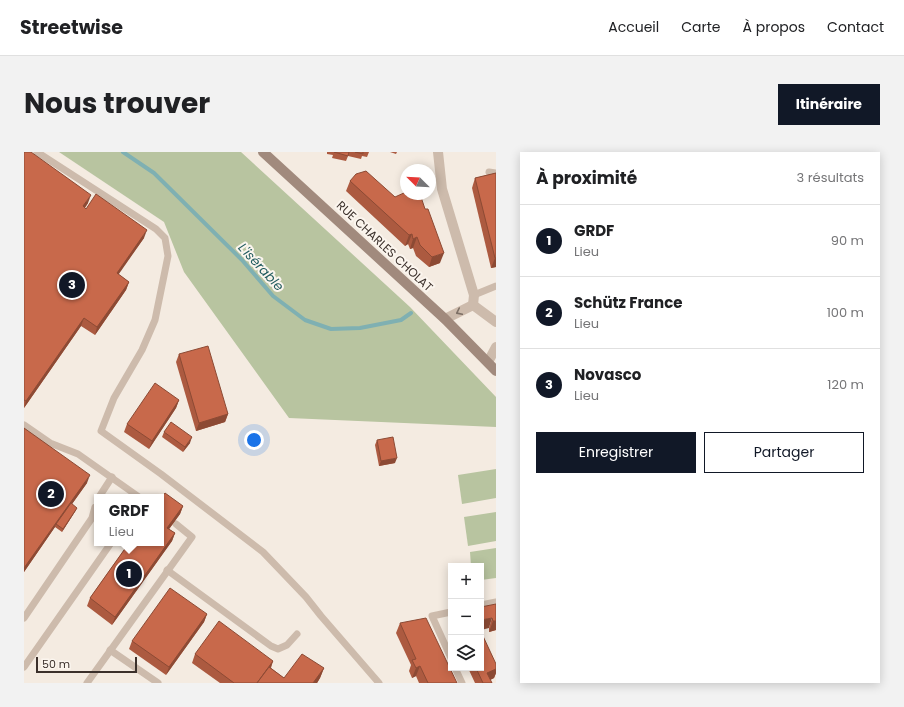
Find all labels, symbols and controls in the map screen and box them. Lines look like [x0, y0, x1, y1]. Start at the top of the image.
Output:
text: Streetwise [20, 14, 123, 41]
text: Accueil [608, 17, 659, 37]
text: Carte [681, 17, 721, 37]
text: À propos [743, 17, 805, 37]
text: Contact [827, 17, 884, 37]
text: Nous trouver [24, 84, 210, 123]
button: Itinéraire [778, 84, 880, 125]
north arrow [400, 164, 436, 200]
text: À proximité [536, 166, 637, 190]
text: 3 résultats [797, 168, 864, 187]
street label: RUE CHARLES CHOLAT [333, 197, 437, 296]
text: GRDF [574, 220, 614, 241]
text: 1 [547, 231, 551, 250]
text: 90 m [831, 231, 864, 250]
water label: L'isérable [234, 239, 288, 295]
text: Lieu [574, 242, 599, 261]
pin: 3 [59, 270, 85, 300]
text: Schütz France [574, 292, 682, 313]
text: 2 [545, 303, 553, 322]
text: 100 m [827, 303, 864, 322]
one-way arrow [456, 307, 463, 315]
text: Lieu [574, 314, 599, 333]
text: Novasco [574, 364, 641, 385]
text: 3 [545, 375, 553, 394]
text: 120 m [827, 375, 864, 394]
text: Lieu [574, 386, 599, 405]
your location [244, 430, 264, 450]
button: Enregistrer [536, 432, 696, 473]
button: Partager [704, 432, 864, 473]
pin: 2 [38, 479, 64, 509]
popup [94, 494, 164, 546]
text: GRDF [109, 500, 149, 521]
text: Lieu [109, 522, 134, 541]
pin: 1 [116, 559, 142, 589]
map controls [448, 563, 484, 671]
button: + [448, 563, 484, 599]
button: − [448, 599, 484, 635]
button: layers [448, 635, 484, 671]
scale bar [36, 655, 137, 674]
text: 50 m [42, 656, 70, 672]

